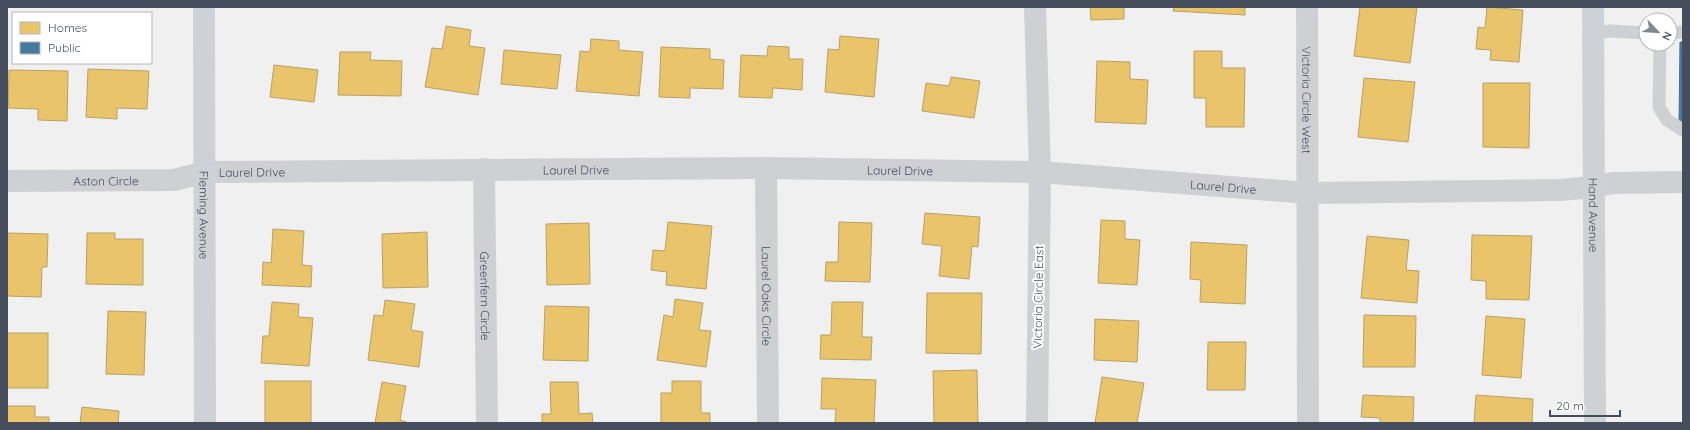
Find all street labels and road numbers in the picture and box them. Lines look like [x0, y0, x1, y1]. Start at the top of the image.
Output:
street label: Victoria Circle West [1300, 46, 1315, 154]
street label: Laurel Drive [543, 162, 609, 177]
street label: Laurel Drive [867, 162, 934, 178]
street label: Laurel Drive [219, 164, 285, 179]
street label: Fleming Avenue [197, 171, 212, 260]
street label: Aston Circle [73, 173, 139, 188]
street label: Laurel Drive [1190, 176, 1257, 196]
street label: Hand Avenue [1586, 178, 1602, 252]
street label: Victoria Circle East [1030, 245, 1046, 349]
street label: Laurel Oaks Circle [759, 246, 775, 346]
street label: Greenfern Circle [477, 251, 494, 341]

